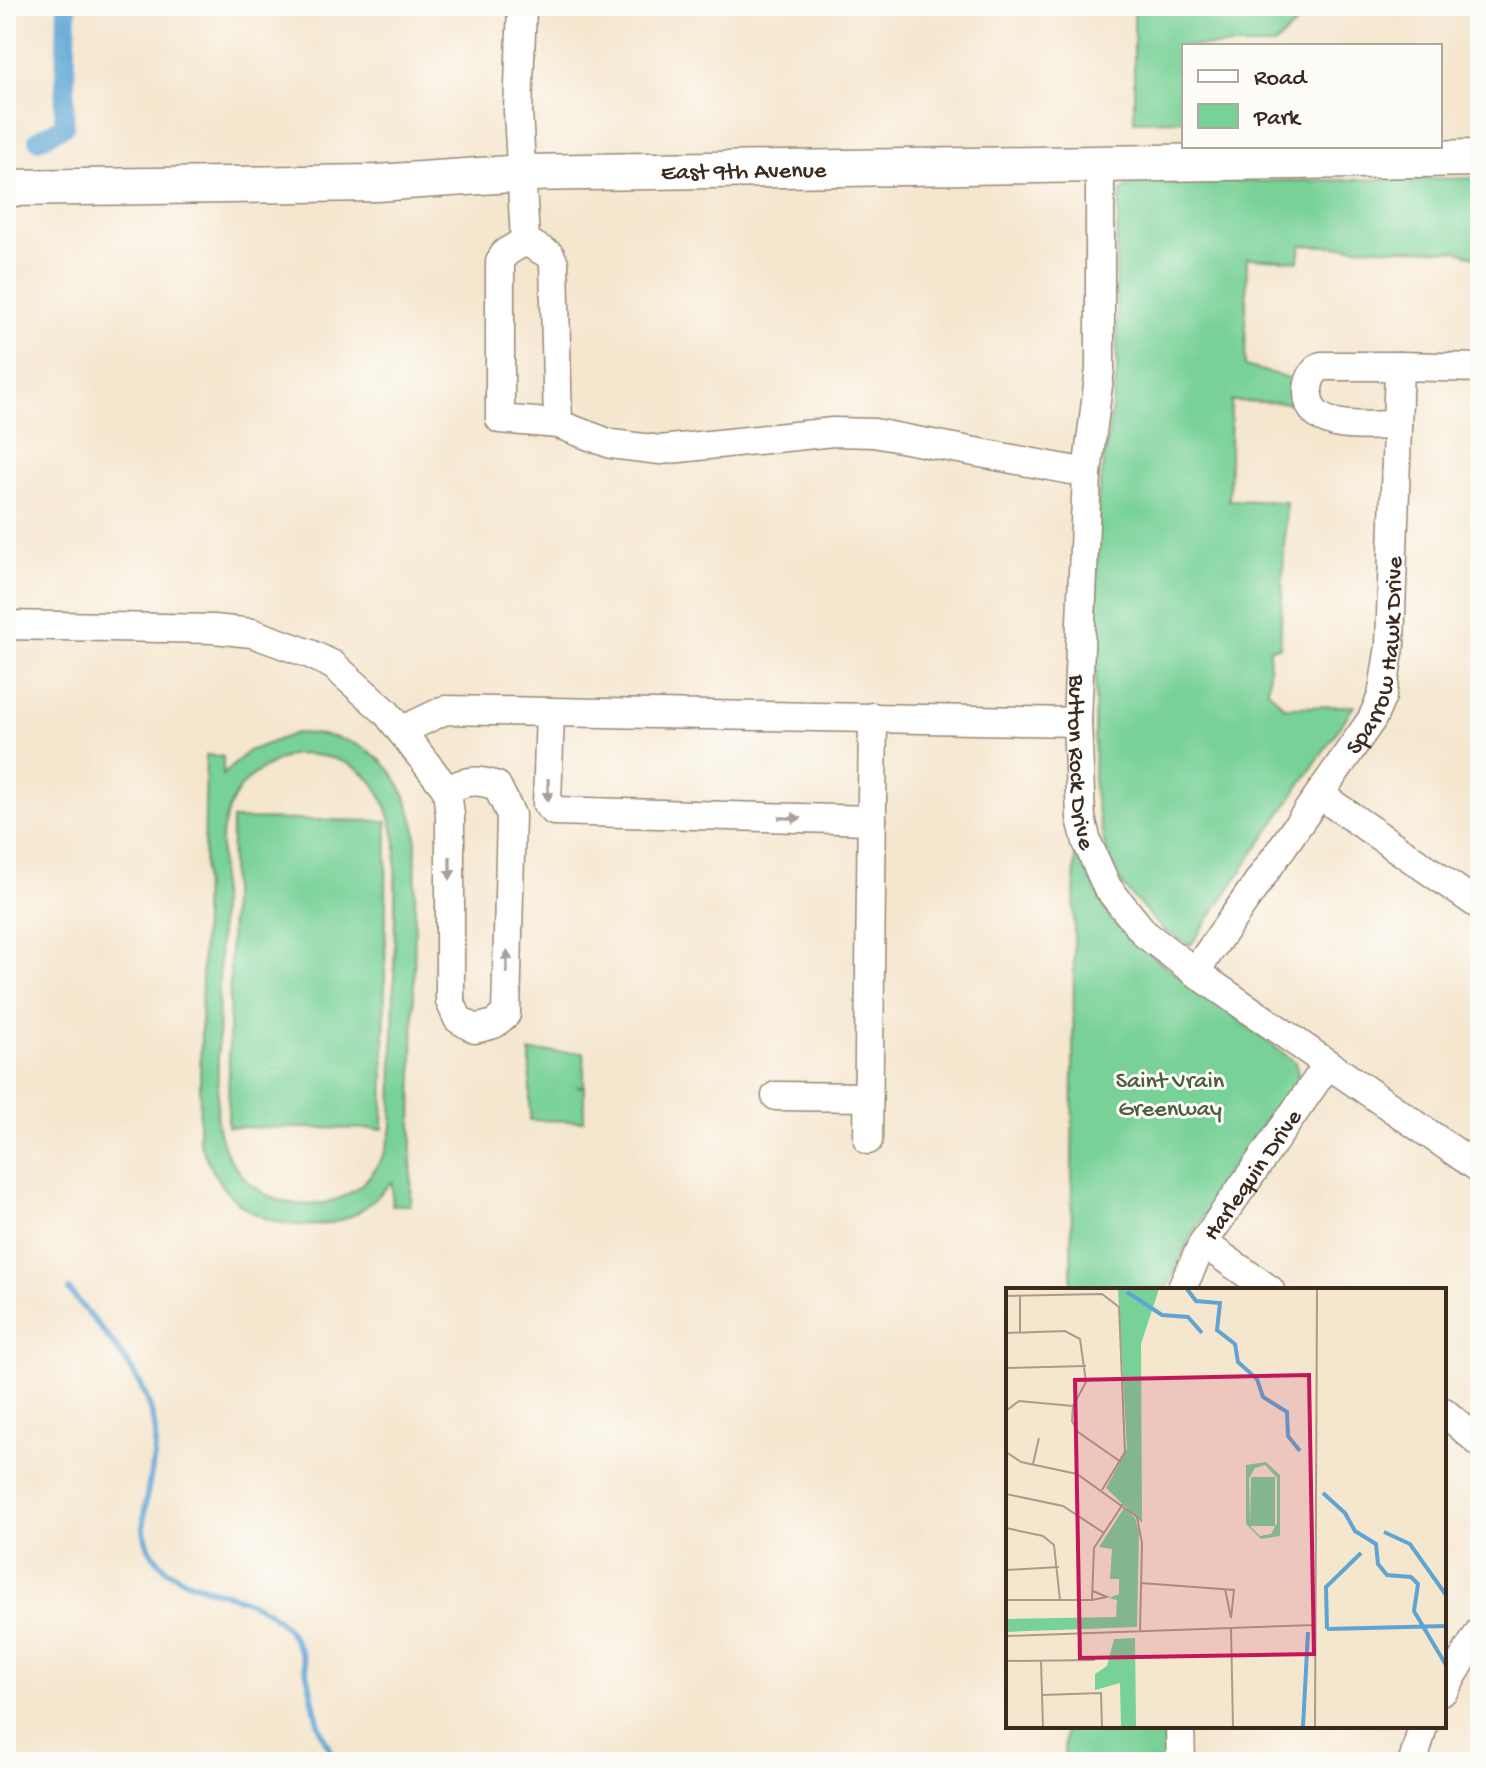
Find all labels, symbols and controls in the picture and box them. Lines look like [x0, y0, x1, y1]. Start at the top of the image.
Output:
legend [1182, 44, 1442, 148]
text: Road [1254, 65, 1308, 94]
text: Park [1253, 105, 1302, 134]
street label: East 9th Avenue [661, 157, 827, 189]
street label: Sparrow Hawk Drive [1341, 555, 1411, 761]
street label: Button Rock Drive [1059, 673, 1100, 856]
one-way arrow [542, 778, 554, 803]
one-way arrow [778, 812, 803, 824]
one-way arrow [444, 856, 456, 881]
one-way arrow [501, 949, 514, 974]
park label: Saint Vrain Greenway [1116, 1068, 1225, 1125]
street label: Harlequin Drive [1198, 1104, 1310, 1247]
inset map [1006, 1288, 1446, 1728]

